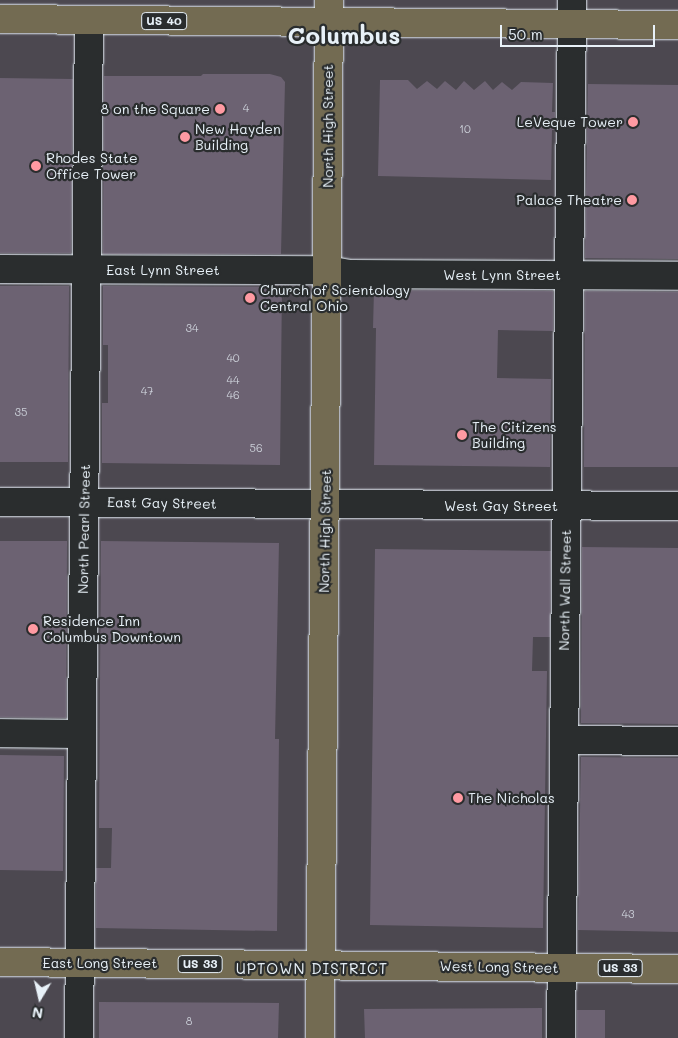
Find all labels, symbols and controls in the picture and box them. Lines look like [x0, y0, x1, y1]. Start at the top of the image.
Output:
road number: US 40 [140, 12, 188, 30]
scale bar [503, 15, 658, 47]
district label: Columbus [288, 21, 400, 49]
text: 50 m [508, 24, 543, 44]
street label: North High Street [320, 64, 336, 188]
place label: 8 on the Square [100, 101, 210, 117]
house number: 4 [243, 101, 249, 115]
marker: 8 on the Square [214, 103, 226, 115]
place label: LeVeque Tower [517, 114, 623, 130]
marker: LeVeque Tower [627, 116, 639, 128]
place label: New Hayden Building [195, 121, 281, 154]
house number: 10 [459, 122, 471, 136]
marker: New Hayden Building [179, 131, 191, 143]
place label: Rhodes State Office Tower [46, 150, 138, 182]
marker: Rhodes State Office Tower [30, 160, 42, 172]
place label: Palace Theatre [516, 192, 622, 208]
marker: Palace Theatre [626, 194, 638, 206]
street label: East Lynn Street [106, 262, 220, 278]
street label: West Lynn Street [443, 267, 561, 283]
place label: Church of Scientology Central Ohio [260, 282, 410, 314]
marker: Church of Scientology Central Ohio [244, 292, 256, 304]
house number: 34 [186, 321, 198, 335]
house number: 40 [226, 351, 240, 365]
house number: 44 [227, 373, 239, 387]
house number: 47 [141, 384, 153, 398]
house number: 46 [226, 388, 240, 402]
house number: 35 [15, 405, 27, 419]
place label: The Citizens Building [472, 419, 557, 452]
marker: The Citizens Building [456, 429, 468, 441]
house number: 56 [249, 441, 263, 455]
street label: North Pearl Street [74, 464, 94, 594]
street label: North High Street [316, 469, 334, 593]
street label: East Gay Street [107, 494, 217, 512]
street label: West Gay Street [444, 498, 558, 514]
street label: North Wall Street [556, 529, 574, 651]
place label: Residence Inn Columbus Downtown [43, 613, 181, 646]
marker: Residence Inn Columbus Downtown [27, 623, 39, 635]
place label: The Nicholas [468, 790, 555, 806]
marker: The Nicholas [452, 792, 464, 804]
house number: 43 [622, 907, 634, 921]
road number: US 33 [178, 954, 222, 974]
street label: East Long Street [43, 955, 157, 971]
street label: West Long Street [439, 958, 559, 976]
road number: US 33 [598, 958, 642, 978]
district label: UPTOWN DISTRICT [234, 960, 390, 978]
north arrow [15, 973, 65, 1023]
text: N [31, 1003, 44, 1024]
house number: 8 [186, 1014, 192, 1028]

